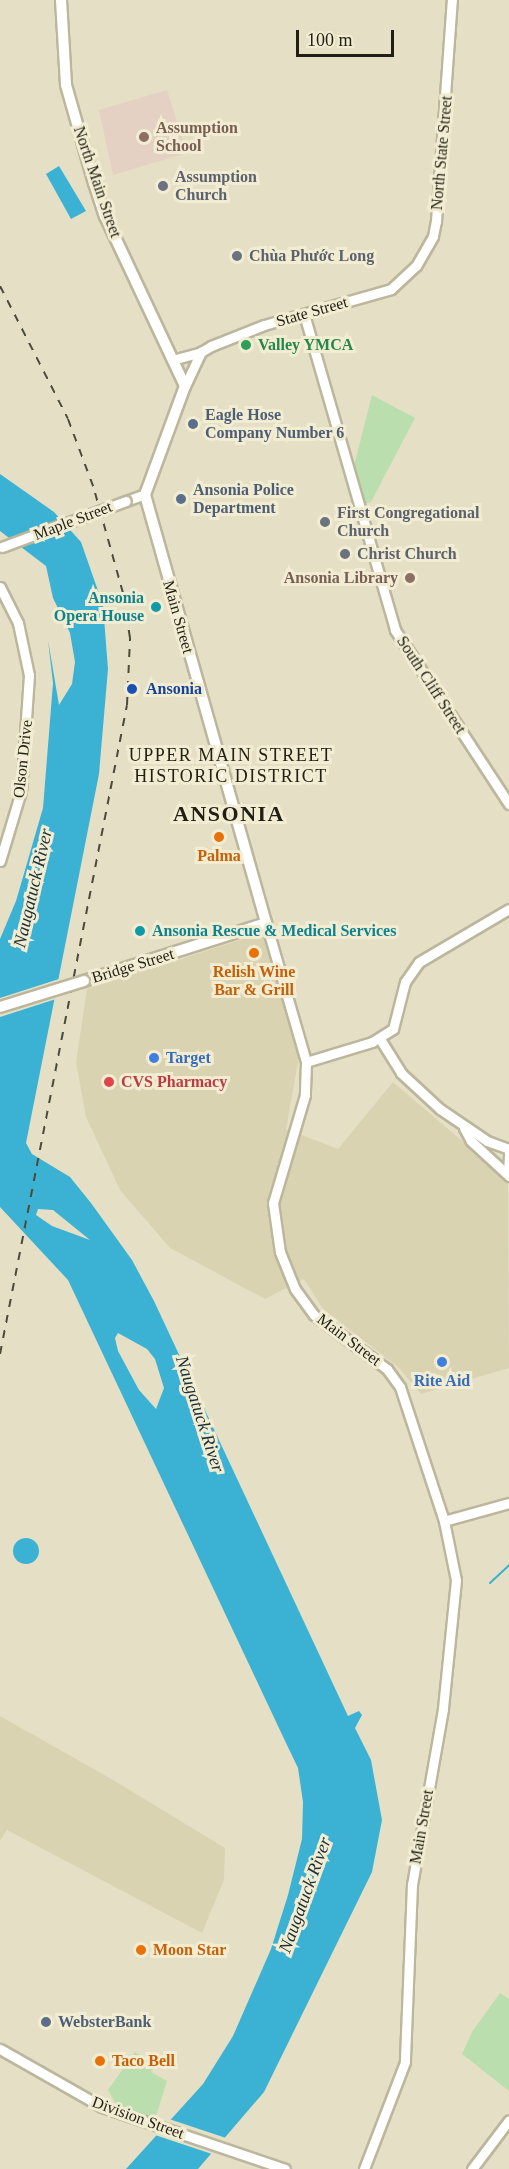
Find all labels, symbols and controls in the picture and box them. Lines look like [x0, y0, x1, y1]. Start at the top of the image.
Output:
scale bar [299, 18, 396, 56]
text: 100 m [307, 30, 353, 50]
street label: North State Street [427, 95, 457, 211]
place label: Assumption School [156, 118, 238, 156]
street label: North Main Street [69, 124, 125, 240]
marker: Assumption School [137, 130, 151, 144]
place label: Assumption Church [175, 167, 257, 205]
marker: Assumption Church [156, 179, 170, 193]
place label: Chùa Phước Long [249, 246, 374, 266]
marker: Chùa Phước Long [230, 249, 244, 263]
street label: State Street [274, 293, 350, 331]
place label: Valley YMCA [258, 335, 354, 355]
marker: Valley YMCA [239, 338, 253, 352]
place label: Eagle Hose Company Number 6 [205, 405, 345, 443]
marker: Eagle Hose Company Number 6 [186, 417, 200, 431]
place label: Ansonia Police Department [193, 480, 294, 518]
marker: Ansonia Police Department [174, 492, 188, 506]
street label: Maple Street [31, 497, 115, 545]
place label: First Congregational Church [337, 503, 479, 541]
marker: First Congregational Church [318, 515, 332, 529]
place label: Christ Church [357, 544, 457, 564]
marker: Christ Church [338, 547, 352, 561]
place label: Ansonia Library [284, 568, 398, 588]
marker: Ansonia Library [403, 571, 417, 585]
street label: Main Street [158, 578, 198, 656]
place label: Ansonia Opera House [54, 588, 144, 626]
marker: Ansonia Opera House [149, 600, 163, 614]
street label: South Cliff Street [392, 633, 470, 737]
place label: Ansonia [146, 679, 202, 699]
marker: Ansonia [123, 680, 141, 698]
street label: Olson Drive [9, 719, 37, 799]
district label: UPPER MAIN STREET HISTORIC DISTRICT [129, 745, 333, 788]
district label: ANSONIA [173, 801, 285, 827]
water label: Naugatuck River [9, 826, 57, 950]
marker: Palma [212, 830, 226, 844]
place label: Palma [197, 846, 241, 866]
place label: Ansonia Rescue & Medical Services [152, 921, 396, 941]
marker: Ansonia Rescue & Medical Services [133, 924, 147, 938]
street label: Bridge Street [90, 944, 176, 988]
marker: Relish Wine Bar & Grill [247, 946, 261, 960]
place label: Relish Wine Bar & Grill [213, 962, 295, 1000]
place label: Target [166, 1048, 211, 1068]
marker: Target [147, 1051, 161, 1065]
place label: CVS Pharmacy [121, 1072, 227, 1092]
marker: CVS Pharmacy [102, 1075, 116, 1089]
street label: Main Street [313, 1310, 385, 1370]
water label: Naugatuck River [171, 1353, 229, 1475]
marker: Rite Aid [435, 1355, 449, 1369]
place label: Rite Aid [413, 1371, 471, 1391]
street label: Main Street [406, 1788, 438, 1866]
water label: Naugatuck River [274, 1834, 336, 1956]
place label: Moon Star [153, 1940, 226, 1960]
marker: Moon Star [134, 1943, 148, 1957]
place label: WebsterBank [58, 2012, 151, 2032]
marker: WebsterBank [39, 2015, 53, 2029]
place label: Taco Bell [112, 2051, 175, 2071]
marker: Taco Bell [93, 2054, 107, 2068]
street label: Division Street [89, 2092, 187, 2144]

